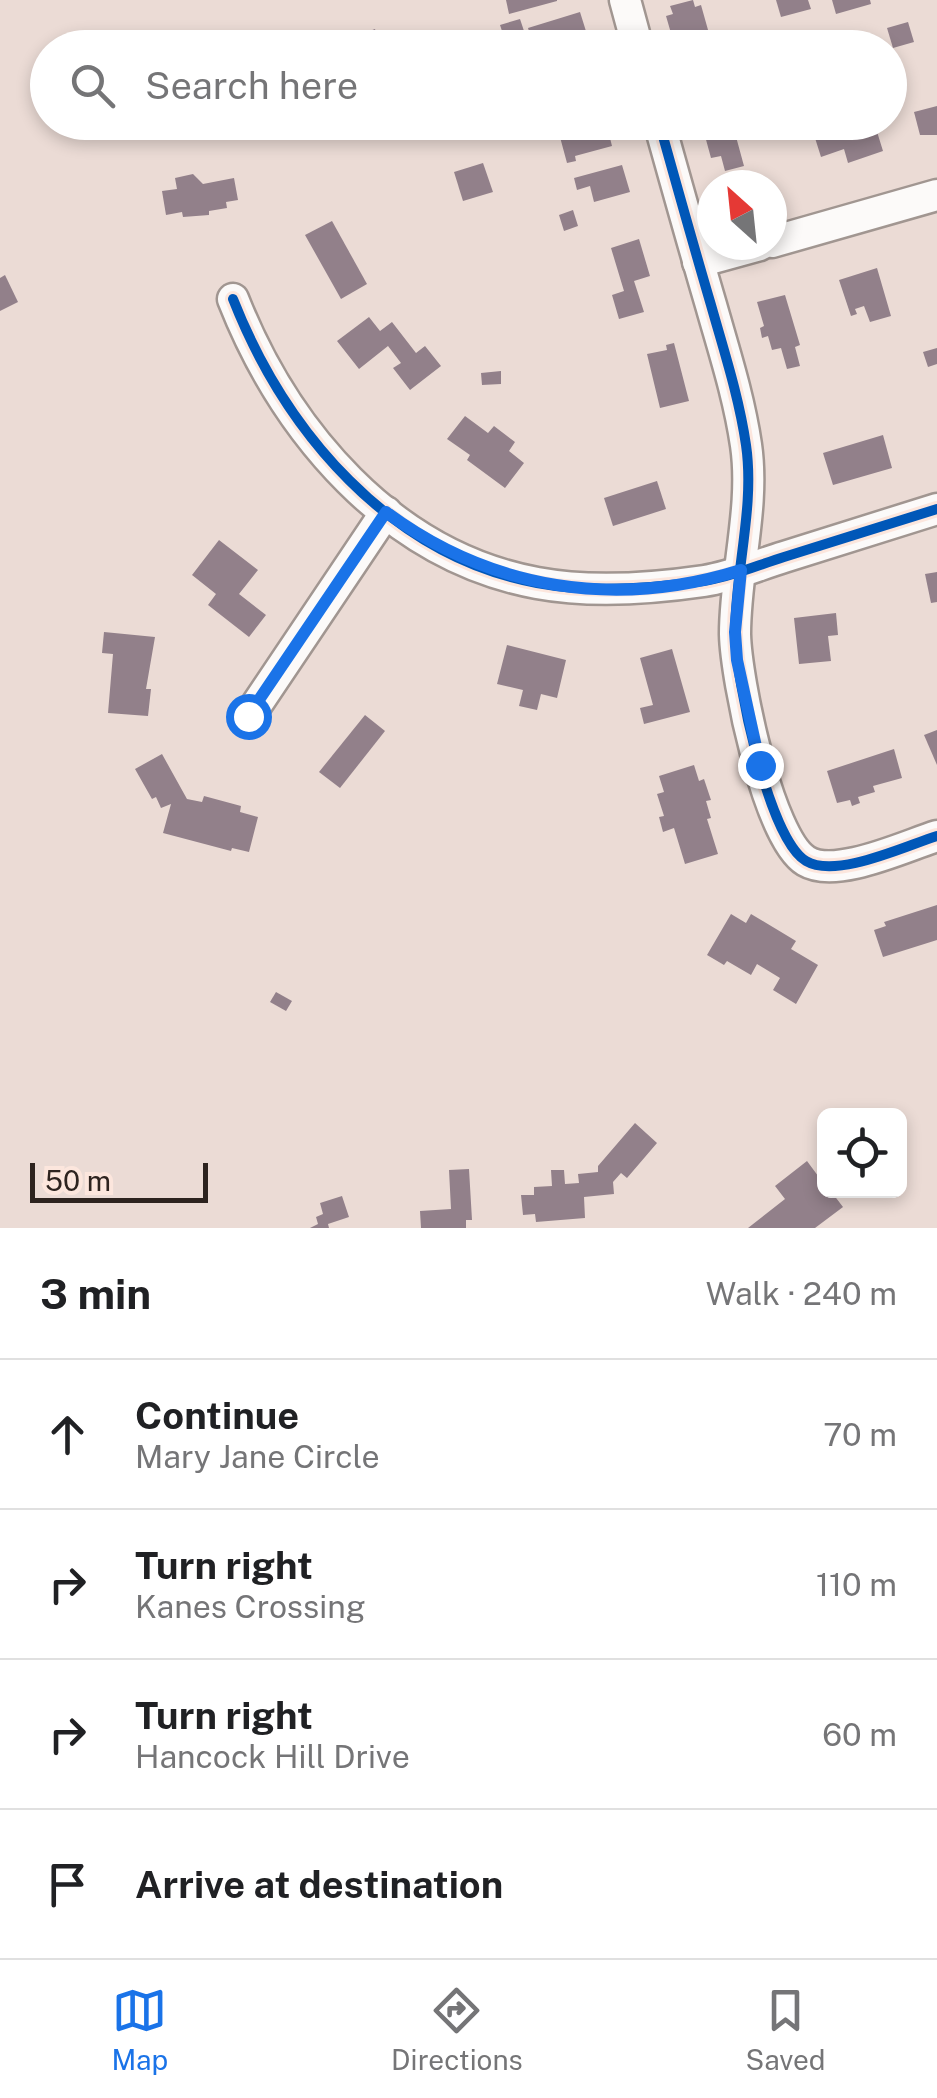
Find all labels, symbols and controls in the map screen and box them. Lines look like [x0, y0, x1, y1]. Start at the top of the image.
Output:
search box [30, 30, 907, 140]
icon: search [65, 58, 120, 113]
text: Search here [145, 63, 358, 108]
north arrow [697, 170, 787, 260]
route start [226, 694, 272, 740]
route end [738, 743, 784, 789]
map controls [817, 1108, 907, 1198]
button: locate [817, 1108, 907, 1198]
scale bar [30, 1158, 208, 1202]
text: 50 m [45, 1164, 111, 1197]
text: 3 min [40, 1269, 151, 1318]
text: Walk · 240 m [706, 1275, 897, 1312]
text: Continue [135, 1393, 299, 1438]
icon: ahead [40, 1407, 95, 1462]
text: 70 m [823, 1416, 897, 1453]
text: Mary Jane Circle [135, 1438, 380, 1475]
text: Turn right [135, 1543, 313, 1588]
icon: right [40, 1557, 95, 1612]
text: 110 m [816, 1566, 897, 1603]
text: Kanes Crossing [135, 1588, 366, 1625]
text: Turn right [135, 1693, 313, 1738]
icon: right [40, 1707, 95, 1762]
text: 60 m [822, 1716, 897, 1753]
text: Hancock Hill Drive [135, 1738, 410, 1775]
icon: arrive [40, 1857, 95, 1912]
text: Arrive at destination [135, 1862, 503, 1907]
tab: Map [111, 1983, 168, 2076]
tab: Directions [391, 1983, 523, 2076]
tab: Saved [745, 1983, 826, 2076]

